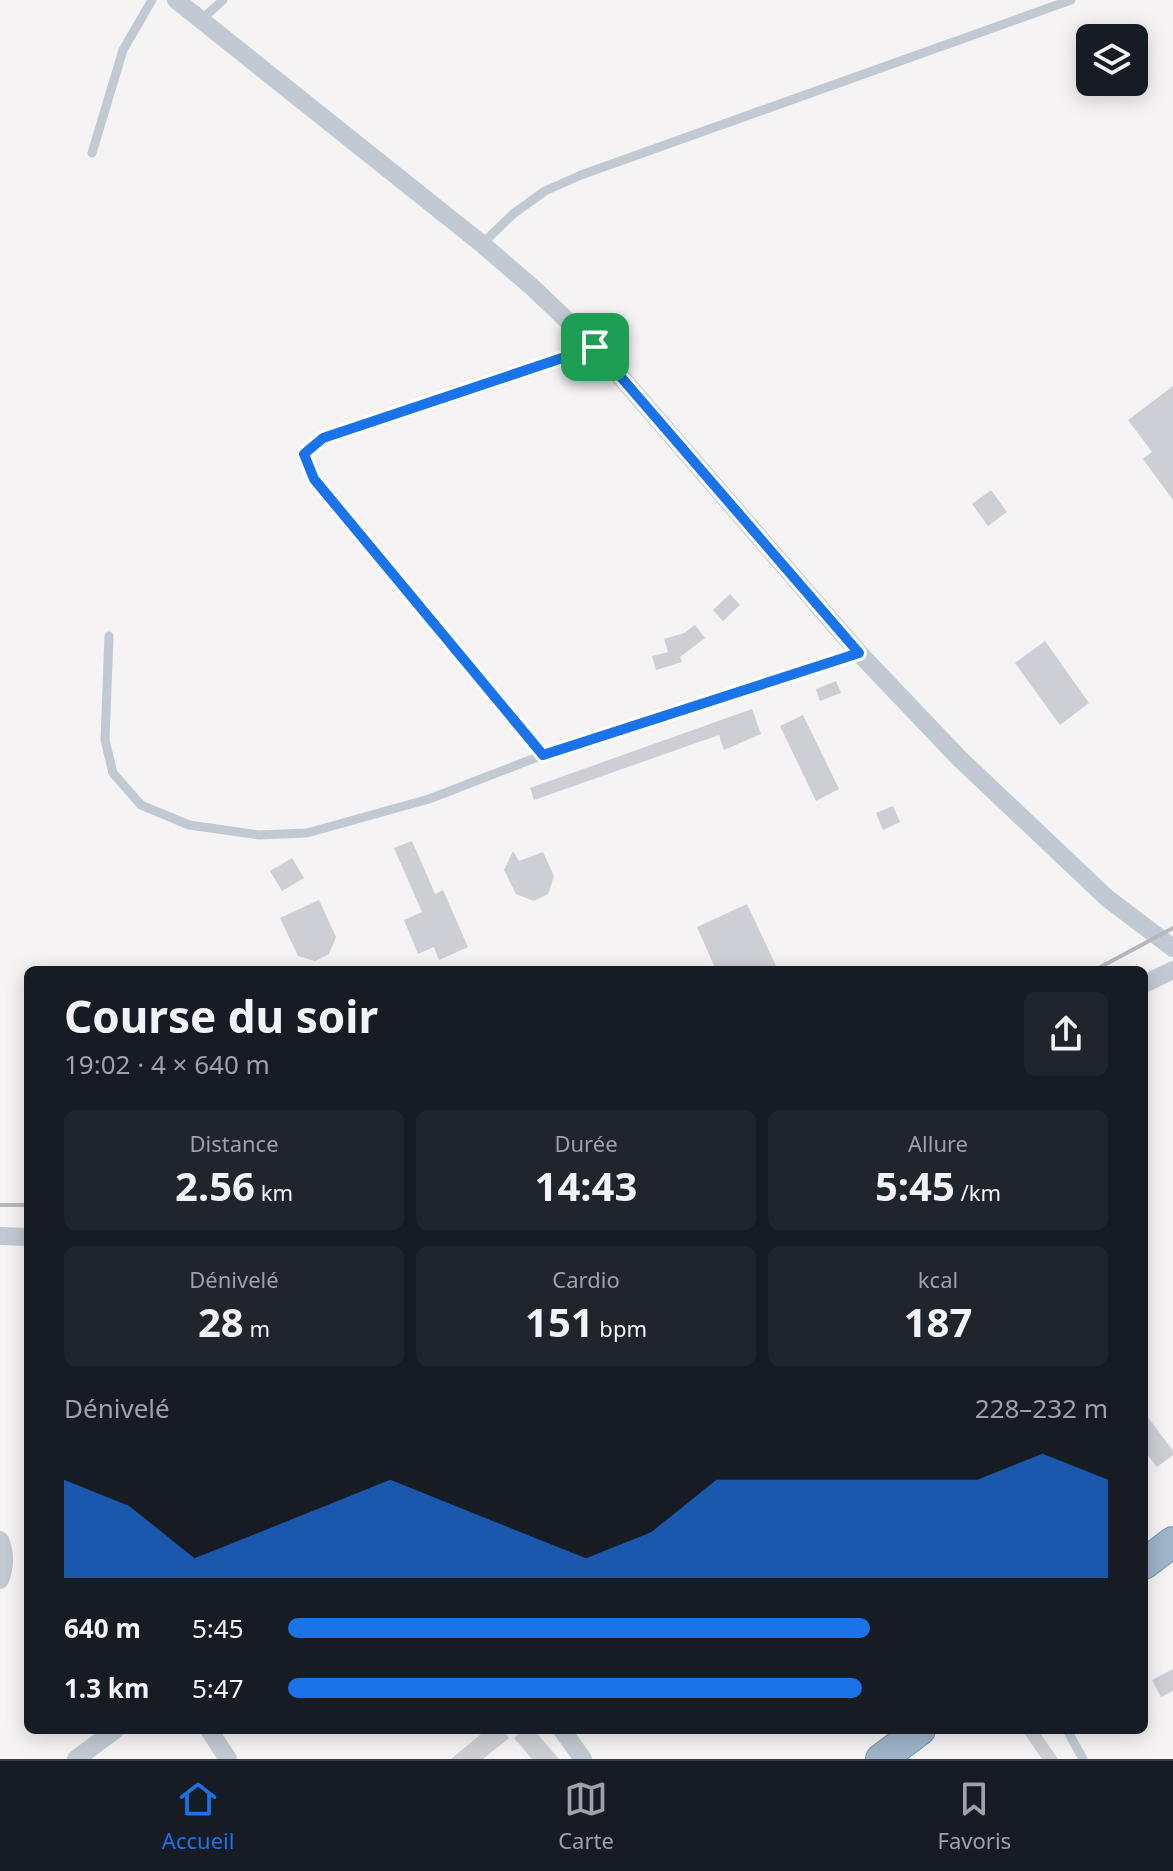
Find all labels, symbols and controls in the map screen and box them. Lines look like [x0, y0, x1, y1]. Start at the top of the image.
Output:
map controls [1076, 24, 1148, 96]
button: layers [1076, 24, 1148, 96]
pin [561, 313, 629, 381]
icon: arrive [573, 325, 617, 369]
text: Course du soir [64, 986, 378, 1046]
button: share [1024, 992, 1108, 1076]
text: 19:02 · 4 × 640 m [64, 1046, 270, 1082]
text: Distance [189, 1128, 279, 1158]
text: Durée [554, 1128, 618, 1158]
text: Allure [908, 1128, 968, 1158]
text: 2.56 [175, 1158, 255, 1213]
text: 14:43 [535, 1158, 637, 1213]
text: 5:45 [875, 1158, 955, 1213]
text: km [255, 1177, 293, 1207]
text: /km [955, 1177, 1001, 1207]
text: Dénivelé [189, 1264, 279, 1294]
text: Cardio [552, 1264, 620, 1294]
text: kcal [918, 1264, 958, 1294]
text: 28 [198, 1294, 244, 1349]
text: 151 [525, 1294, 594, 1349]
text: 187 [904, 1294, 972, 1349]
text: m [244, 1313, 270, 1343]
text: bpm [594, 1313, 647, 1343]
text: Dénivelé [64, 1390, 170, 1426]
text: 228–232 m [975, 1390, 1108, 1426]
text: 640 m [64, 1610, 141, 1646]
text: 5:45 [192, 1610, 244, 1646]
text: 1.3 km [64, 1670, 149, 1706]
text: 5:47 [192, 1670, 244, 1706]
tab: Accueil [162, 1777, 234, 1855]
tab: Carte [558, 1777, 614, 1855]
tab: Favoris [938, 1777, 1011, 1855]

